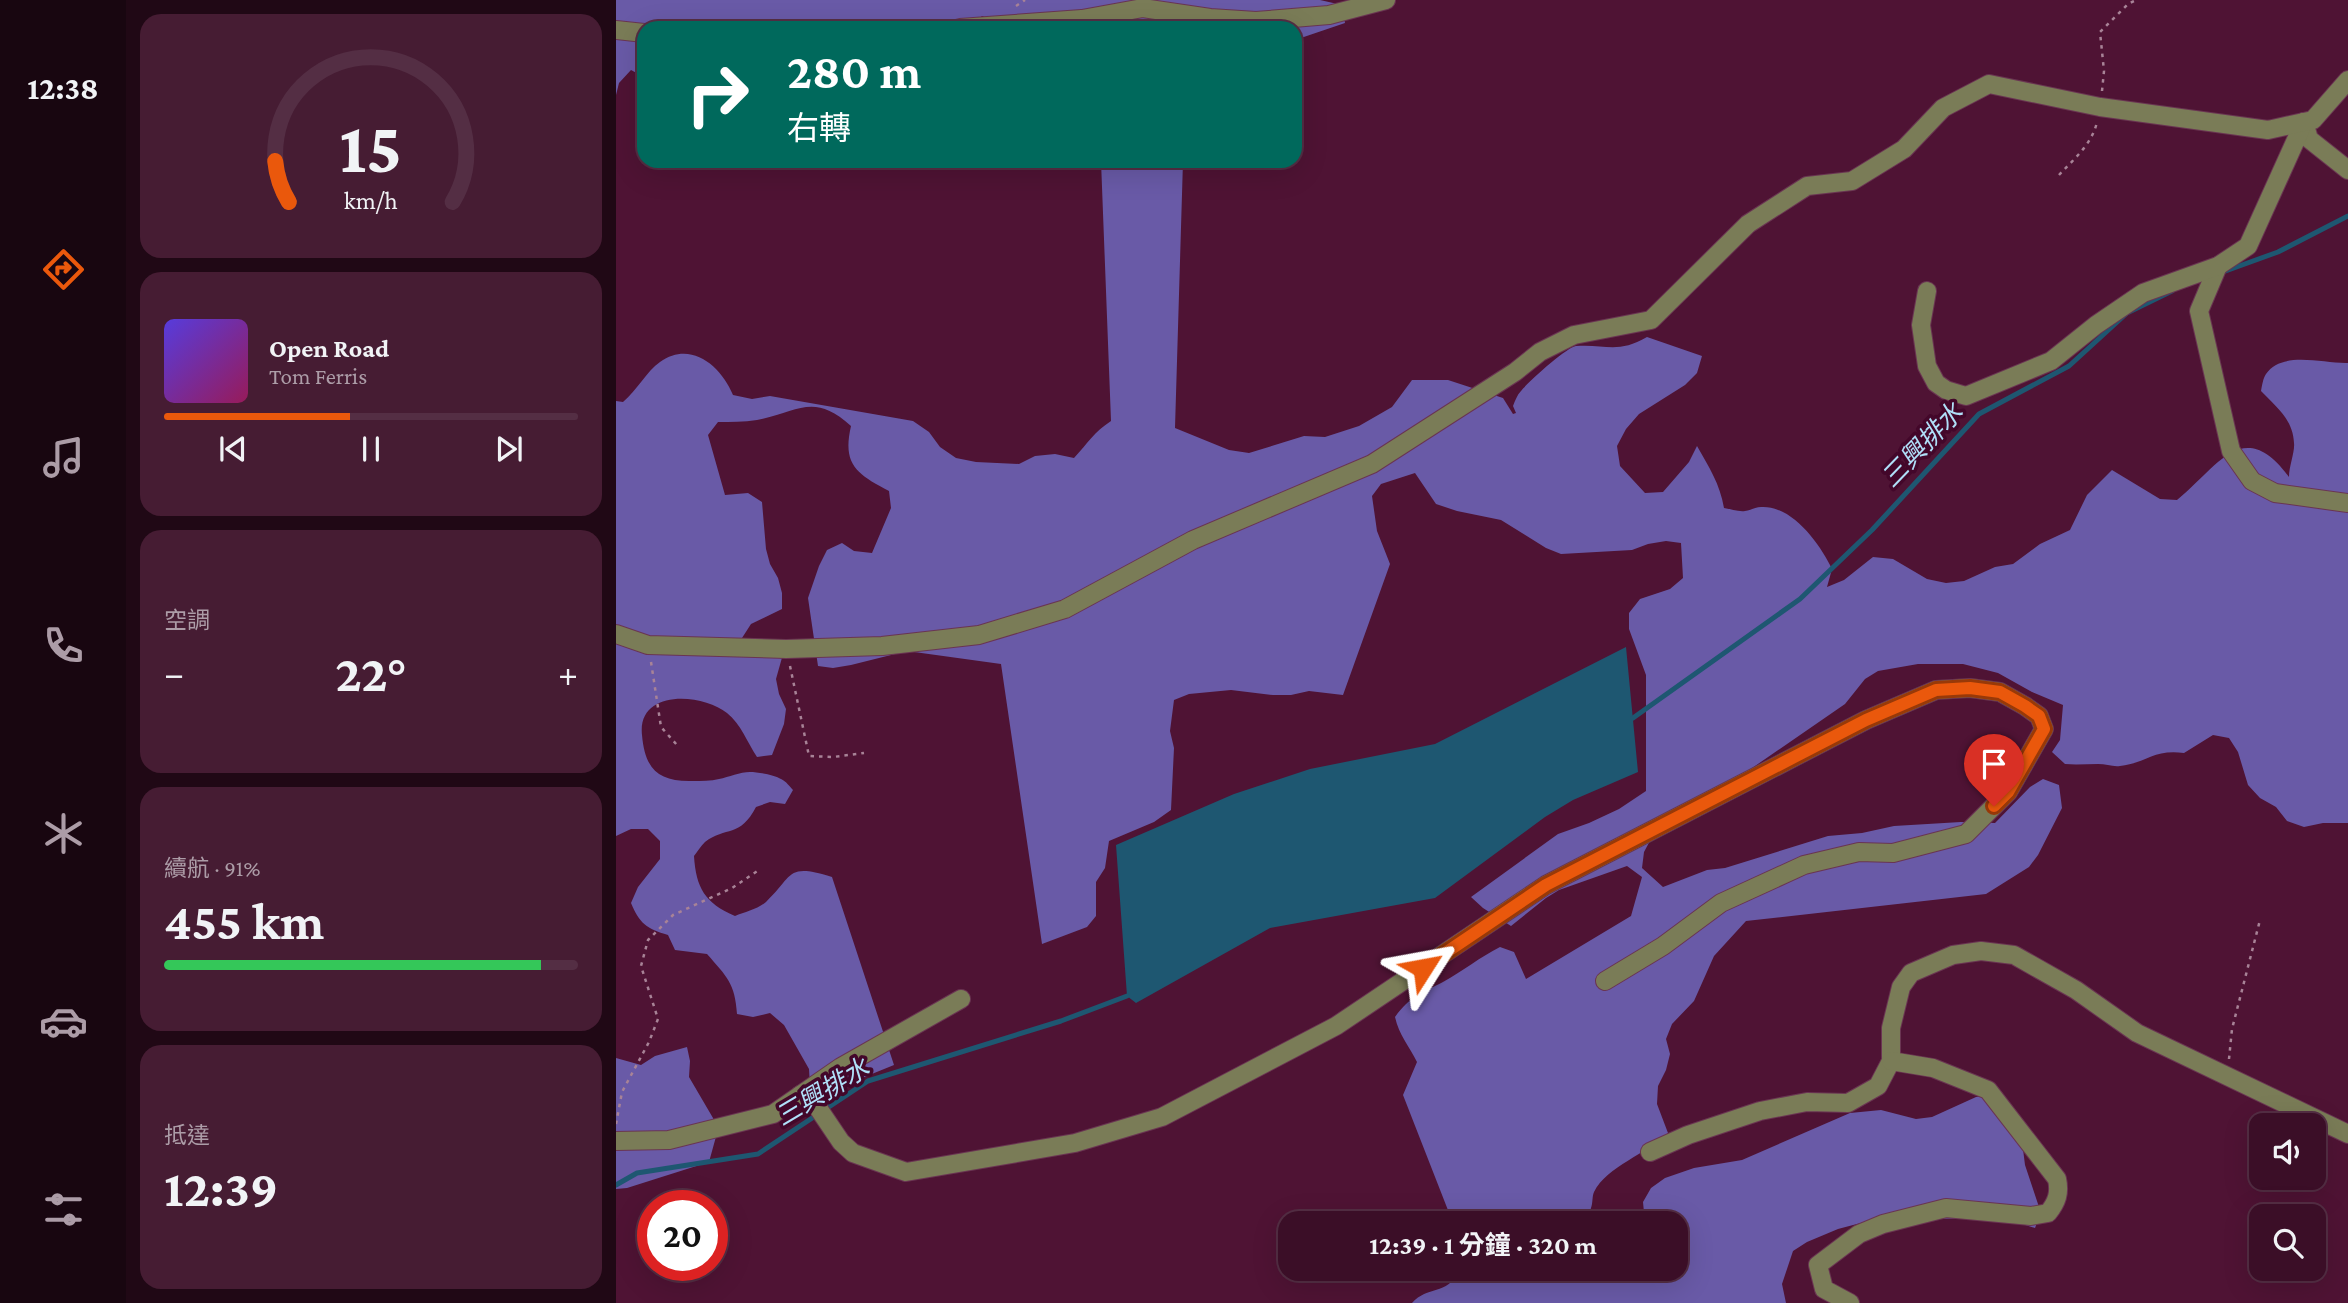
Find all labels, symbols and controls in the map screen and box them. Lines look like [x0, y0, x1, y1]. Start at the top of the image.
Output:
text: 280 m [787, 44, 921, 99]
icon: right [672, 49, 763, 140]
text: 12:38 [27, 70, 99, 106]
text: 15 [340, 107, 402, 188]
text: 右轉 [787, 110, 851, 146]
text: km/h [344, 187, 398, 214]
icon: directions [39, 245, 88, 294]
text: Open Road [269, 334, 389, 363]
text: Tom Ferris [269, 363, 367, 389]
water label: 三興排水 [1876, 397, 1970, 493]
icon: previous [214, 430, 252, 468]
icon: pause [352, 430, 390, 468]
icon: next [490, 430, 528, 468]
icon: music [39, 433, 88, 482]
text: 空調 [164, 607, 210, 633]
icon: phone [39, 621, 88, 670]
text: 22° [335, 644, 407, 702]
text: − [164, 652, 184, 694]
text: + [558, 652, 578, 694]
pin [1964, 734, 2024, 806]
icon: arrive [1975, 745, 2013, 783]
icon: climate [39, 809, 88, 858]
text: 續航 · 91% [164, 855, 260, 881]
text: 455 km [164, 892, 324, 950]
position arrow [1386, 931, 1460, 1005]
icon: car [39, 997, 88, 1046]
water label: 三興排水 [770, 1053, 875, 1132]
map controls [2249, 1113, 2326, 1281]
button: sound [2249, 1113, 2326, 1190]
text: 抵達 [164, 1122, 210, 1148]
text: 12:39 [164, 1159, 278, 1217]
icon: filters [39, 1185, 88, 1234]
speed limit sign: 20 [637, 1190, 728, 1281]
button: search [2249, 1204, 2326, 1281]
text: 12:39 · 1 分鐘 · 320 m [1369, 1231, 1597, 1260]

